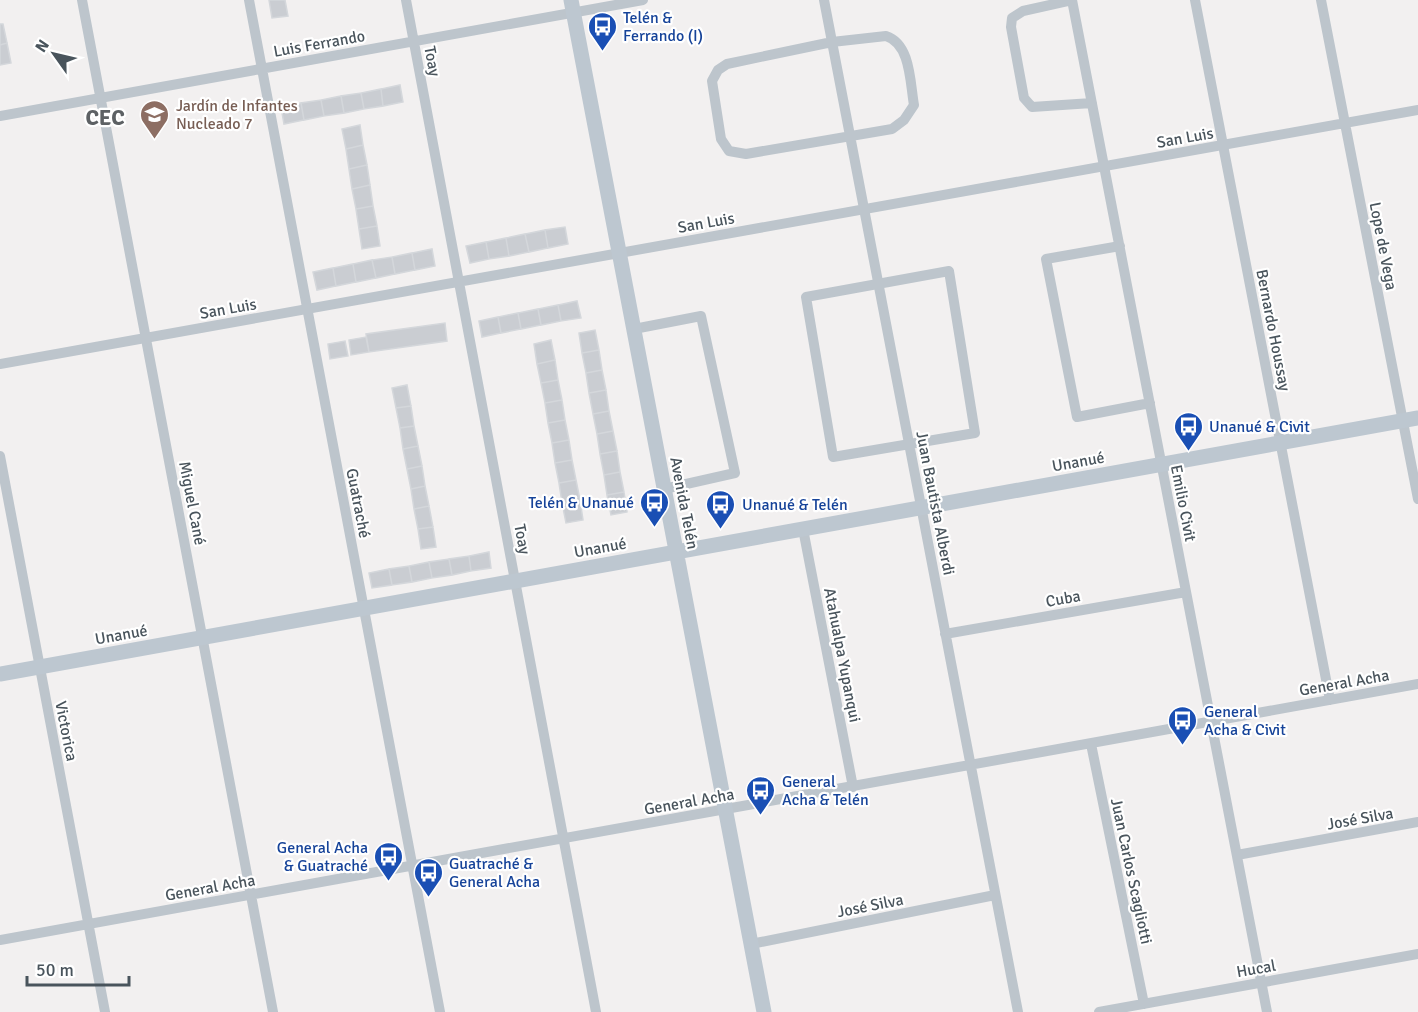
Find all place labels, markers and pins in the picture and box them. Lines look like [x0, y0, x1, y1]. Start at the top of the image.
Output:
place label: Telén & Ferrando (I) [623, 8, 703, 46]
bus stop icon: Telén & Ferrando (I) [586, 10, 618, 52]
place label: Jardín de Infantes Nucleado 7 [176, 96, 298, 134]
school or university icon: Jardín de Infantes Nucleado 7 [139, 98, 171, 140]
bus stop icon: Unanué & Civit [1172, 410, 1204, 452]
place label: Unanué & Civit [1209, 417, 1310, 437]
bus stop icon: Telén & Unanué [639, 486, 671, 528]
bus stop icon: Unanué & Telén [705, 488, 737, 530]
place label: Telén & Unanué [528, 493, 634, 513]
place label: Unanué & Telén [742, 495, 848, 515]
place label: General Acha & Civit [1204, 702, 1286, 740]
bus stop icon: General Acha & Civit [1167, 704, 1199, 746]
place label: General Acha & Telén [782, 772, 869, 810]
bus stop icon: General Acha & Telén [745, 774, 777, 816]
place label: General Acha & Guatraché [277, 838, 368, 876]
bus stop icon: General Acha & Guatraché [373, 840, 405, 882]
place label: Guatraché & General Acha [449, 854, 540, 892]
bus stop icon: Guatraché & General Acha [412, 856, 444, 898]

